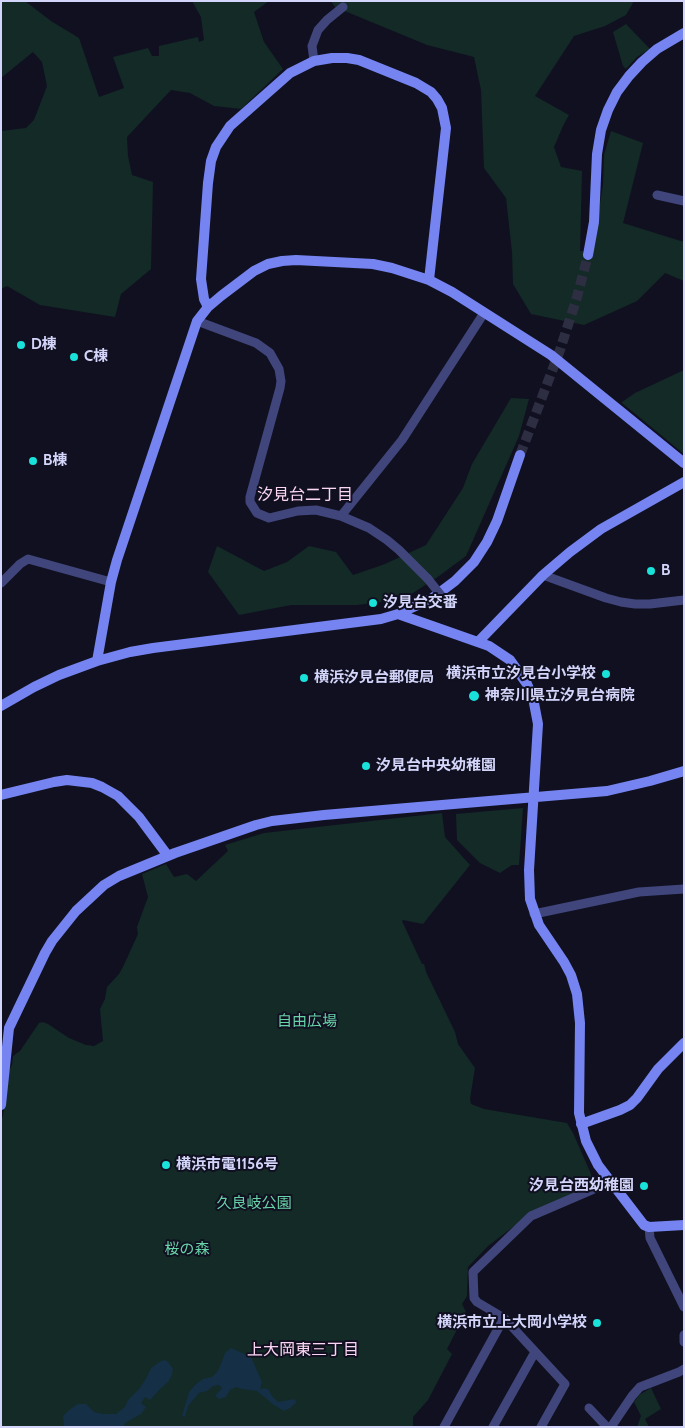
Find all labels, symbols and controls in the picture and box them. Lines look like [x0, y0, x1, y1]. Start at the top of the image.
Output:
place label: D棟 [31, 336, 57, 354]
marker: D棟 [15, 339, 27, 351]
place label: C棟 [84, 348, 108, 366]
marker: C棟 [68, 351, 80, 363]
place label: B棟 [43, 452, 67, 470]
marker: B棟 [27, 455, 39, 467]
district label: 汐見台二丁目 [257, 485, 353, 505]
place label: B [661, 562, 670, 580]
marker: B [645, 565, 657, 577]
place label: 汐見台交番 [383, 594, 458, 612]
marker: 汐見台交番 [367, 597, 379, 609]
place label: 横浜市立汐見台小学校 [446, 665, 596, 683]
marker: 横浜市立汐見台小学校 [600, 668, 612, 680]
place label: 横浜汐見台郵便局 [314, 669, 434, 687]
marker: 横浜汐見台郵便局 [298, 672, 310, 684]
place label: 神奈川県立汐見台病院 [485, 687, 635, 705]
marker: 神奈川県立汐見台病院 [467, 689, 481, 703]
place label: 汐見台中央幼稚園 [376, 757, 496, 775]
marker: 汐見台中央幼稚園 [360, 760, 372, 772]
park label: 自由広場 [277, 1013, 337, 1031]
place label: 横浜市電1156号 [176, 1156, 279, 1174]
marker: 横浜市電1156号 [160, 1159, 172, 1171]
place label: 汐見台西幼稚園 [529, 1177, 634, 1195]
marker: 汐見台西幼稚園 [638, 1180, 650, 1192]
park label: 久良岐公園 [217, 1195, 291, 1213]
park label: 桜の森 [165, 1241, 209, 1259]
place label: 横浜市立上大岡小学校 [437, 1314, 587, 1332]
marker: 横浜市立上大岡小学校 [591, 1317, 603, 1329]
district label: 上大岡東三丁目 [247, 1340, 359, 1360]

